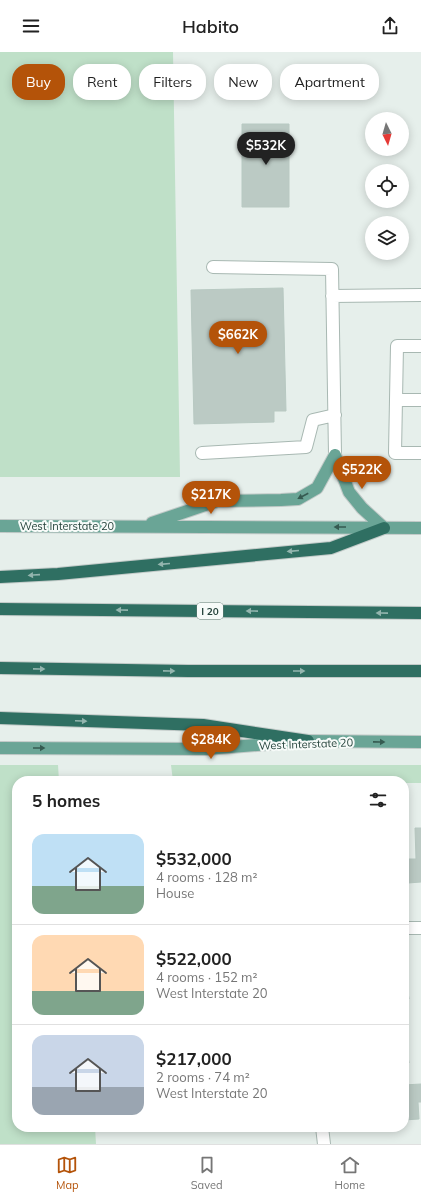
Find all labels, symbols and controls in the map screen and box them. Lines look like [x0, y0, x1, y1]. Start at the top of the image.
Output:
icon: menu [20, 15, 42, 37]
text: Habito [182, 15, 239, 38]
icon: share [379, 15, 401, 37]
chip: Buy [12, 64, 65, 100]
chip: Rent [73, 64, 131, 100]
chip: Filters [139, 64, 206, 100]
chip: New [214, 64, 272, 100]
chip: Apartment [280, 64, 379, 100]
north arrow [365, 112, 409, 156]
map controls [365, 112, 409, 260]
pin: $532K [238, 132, 294, 166]
text: $532K [246, 137, 286, 153]
button: locate [365, 164, 409, 208]
button: layers [365, 216, 409, 260]
pin: $662K [210, 321, 266, 355]
text: $662K [218, 326, 258, 342]
pin: $522K [334, 456, 390, 490]
text: $522K [342, 461, 382, 477]
pin: $217K [183, 481, 239, 515]
text: $217K [191, 486, 231, 502]
one-way arrow [297, 492, 309, 499]
street label: West Interstate 20 [20, 519, 115, 533]
one-way arrow [333, 524, 346, 530]
one-way arrow [287, 548, 299, 555]
one-way arrow [158, 560, 170, 567]
one-way arrow [28, 572, 40, 579]
road number: I 20 [197, 603, 223, 619]
one-way arrow [115, 607, 128, 613]
one-way arrow [245, 608, 258, 614]
one-way arrow [375, 610, 388, 616]
one-way arrow [33, 665, 45, 672]
one-way arrow [163, 668, 176, 674]
one-way arrow [293, 668, 306, 674]
one-way arrow [75, 717, 87, 724]
pin: $284K [183, 726, 239, 760]
text: $284K [191, 731, 231, 747]
street label: West Interstate 20 [259, 735, 354, 753]
one-way arrow [373, 739, 386, 745]
one-way arrow [33, 745, 46, 751]
icon: filters [367, 789, 389, 811]
text: 5 homes [32, 790, 100, 811]
text: $532,000 [156, 848, 232, 869]
icon: home [64, 850, 112, 898]
text: 4 rooms · 128 m² [156, 869, 257, 885]
text: House [156, 885, 194, 901]
text: $522,000 [156, 948, 232, 969]
icon: home [64, 951, 112, 999]
text: 4 rooms · 152 m² [156, 969, 257, 985]
text: West Interstate 20 [156, 985, 268, 1001]
text: $217,000 [156, 1048, 232, 1069]
icon: home [64, 1051, 112, 1099]
text: 2 rooms · 74 m² [156, 1069, 250, 1085]
text: West Interstate 20 [156, 1085, 268, 1101]
tab: Map [56, 1154, 79, 1192]
tab: Saved [191, 1154, 223, 1192]
tab: Home [335, 1154, 365, 1192]

